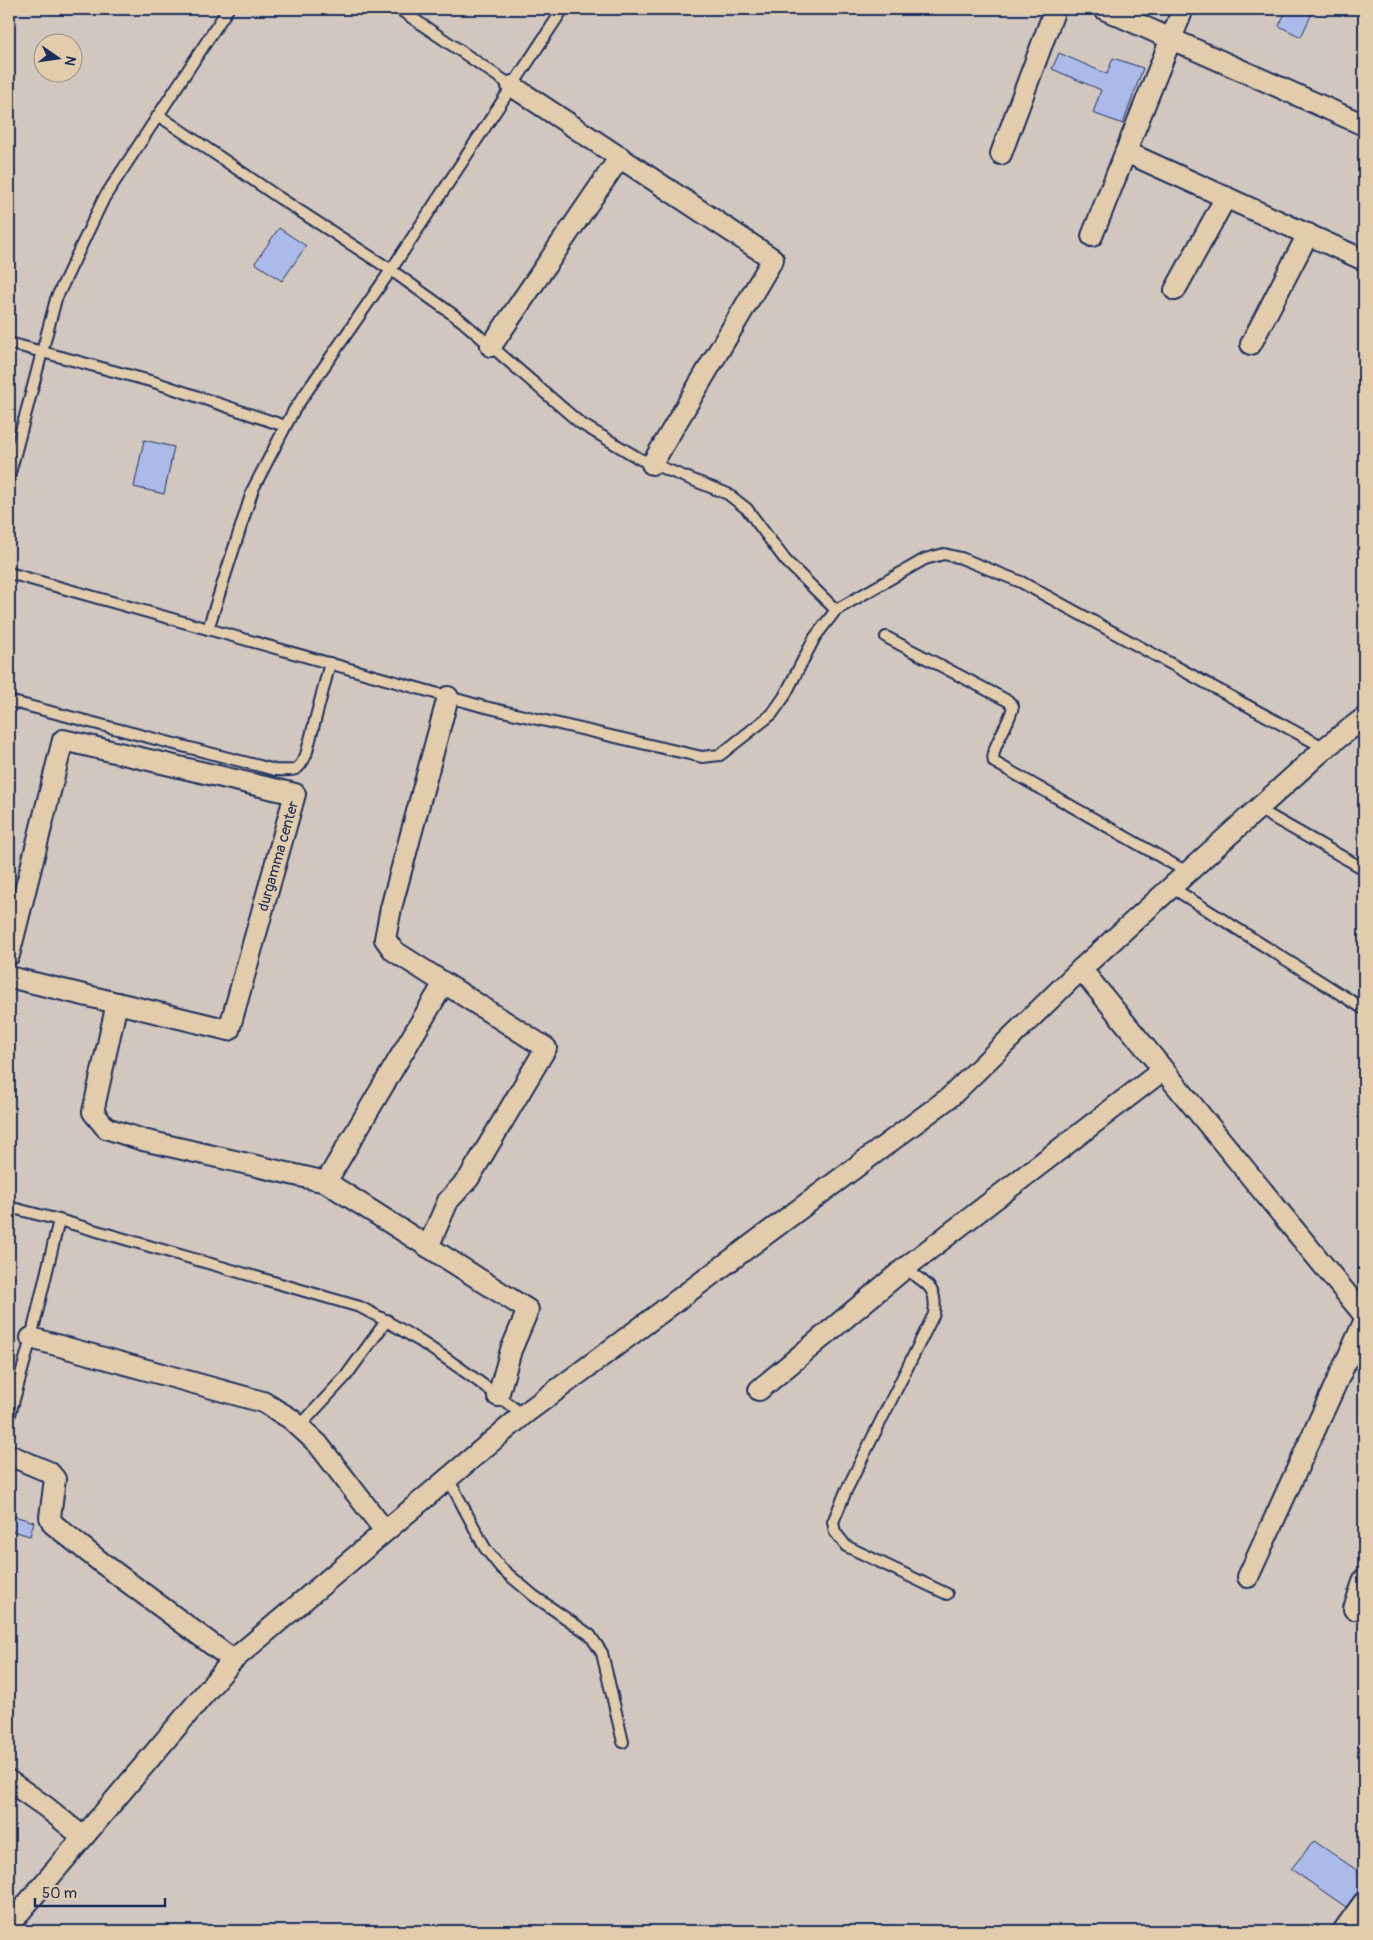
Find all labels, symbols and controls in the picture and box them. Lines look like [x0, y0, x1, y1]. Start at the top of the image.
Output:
north arrow [32, 32, 82, 82]
text: N [61, 54, 80, 67]
street label: durgamma center [254, 798, 303, 913]
scale bar [35, 1875, 165, 1907]
text: 50 m [42, 1884, 77, 1903]

